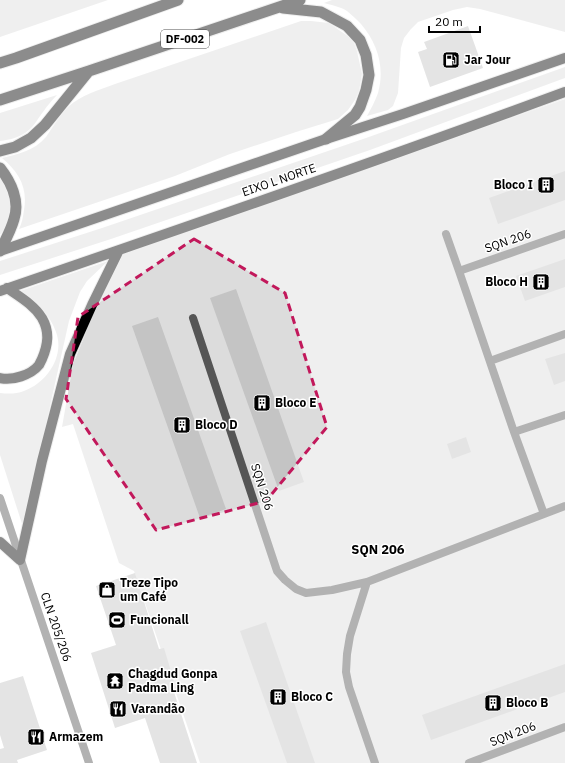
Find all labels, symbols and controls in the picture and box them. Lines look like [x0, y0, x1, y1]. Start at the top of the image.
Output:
scale bar [429, 8, 480, 34]
text: 20 m [435, 14, 463, 29]
road number: DF-002 [161, 30, 209, 48]
fuel station icon: Jar Jour [441, 50, 461, 70]
place label: Jar Jour [464, 52, 511, 67]
street label: EIXO L NORTE [240, 160, 318, 199]
building icon: Bloco I [536, 175, 556, 195]
place label: Bloco I [494, 177, 533, 192]
street label: SQN 206 [483, 226, 533, 255]
building icon: Bloco H [531, 272, 551, 292]
place label: Bloco H [485, 274, 528, 289]
building icon: Bloco E [252, 393, 272, 413]
place label: Bloco E [275, 395, 316, 410]
building icon: Bloco D [172, 415, 192, 435]
place label: Bloco D [195, 417, 238, 432]
street label: SQN 206 [248, 462, 277, 512]
district label: SQN 206 [351, 541, 405, 558]
place label: Treze Tipo um Café [120, 575, 178, 604]
shop icon: Treze Tipo um Café [97, 580, 117, 600]
street label: CLN 205/206 [38, 590, 75, 664]
sports icon: Funcionall [107, 610, 127, 630]
place label: Funcionall [130, 612, 189, 627]
place label: Chagdud Gonpa Padma Ling [128, 666, 218, 695]
temple icon: Chagdud Gonpa Padma Ling [105, 671, 125, 691]
building icon: Bloco C [268, 687, 288, 707]
place label: Bloco C [291, 689, 333, 704]
building icon: Bloco B [483, 693, 503, 713]
place label: Bloco B [506, 695, 548, 710]
restaurant icon: Varandão [108, 699, 128, 719]
place label: Varandão [131, 701, 185, 716]
street label: SQN 206 [488, 718, 538, 749]
restaurant icon: Armazem [26, 727, 46, 747]
place label: Armazem [49, 729, 103, 744]

